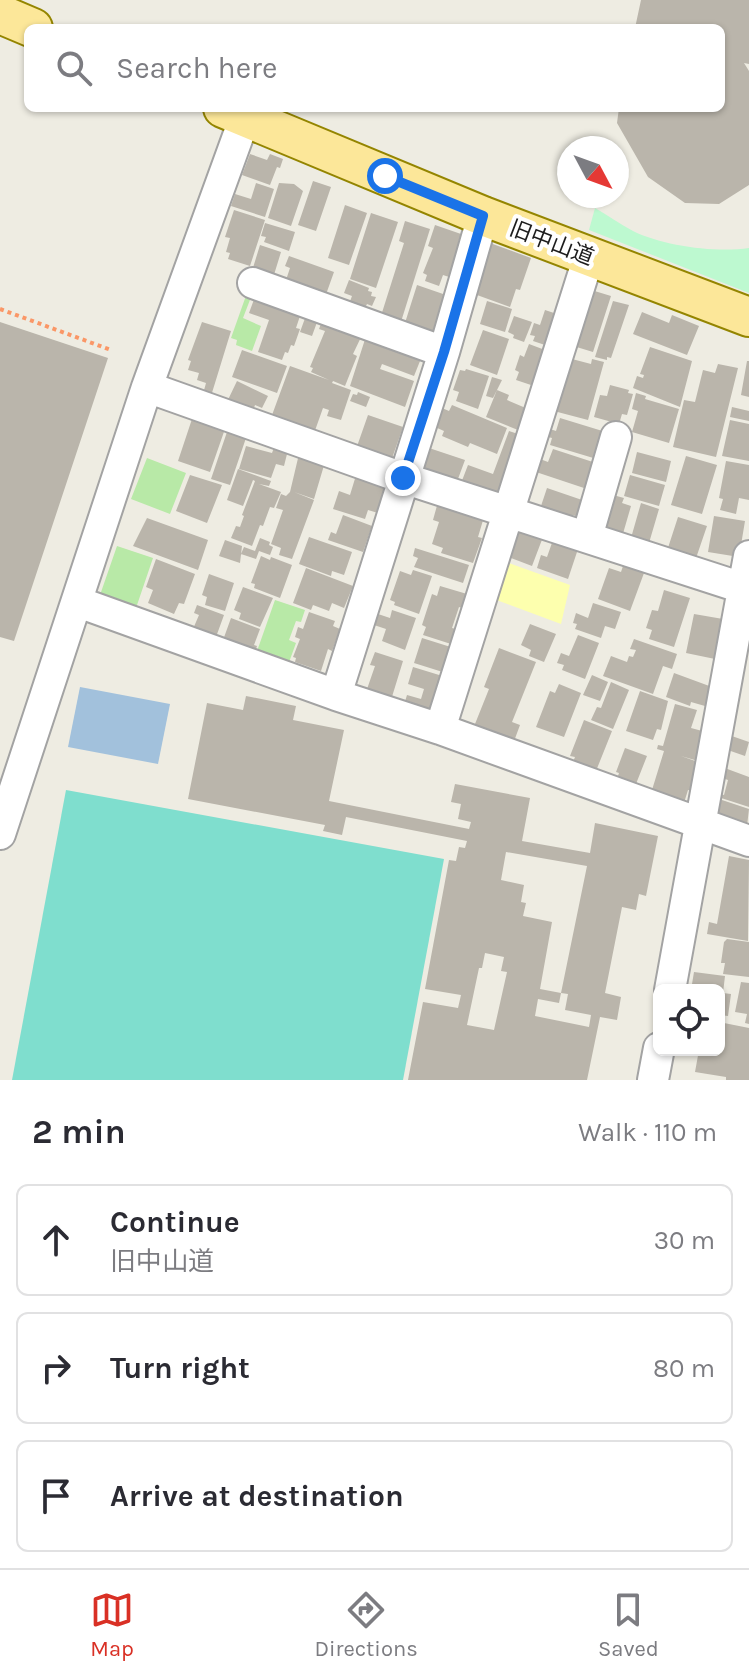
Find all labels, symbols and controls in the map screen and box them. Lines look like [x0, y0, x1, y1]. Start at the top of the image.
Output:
search box [24, 24, 725, 112]
icon: search [52, 46, 96, 90]
text: Search here [116, 50, 277, 86]
north arrow [557, 136, 629, 208]
route start [367, 158, 403, 194]
street label: 旧中山道 [506, 215, 597, 271]
route end [385, 460, 421, 496]
map controls [653, 984, 725, 1056]
button: locate [653, 984, 725, 1056]
text: 2 min [32, 1112, 126, 1152]
text: Walk · 110 m [578, 1117, 717, 1148]
text: Continue [110, 1204, 240, 1240]
icon: ahead [34, 1218, 78, 1262]
text: 30 m [654, 1225, 715, 1256]
text: 旧中山道 [110, 1246, 214, 1277]
icon: right [34, 1346, 78, 1390]
text: Turn right [110, 1350, 250, 1386]
text: 80 m [653, 1353, 715, 1384]
icon: arrive [34, 1474, 78, 1518]
text: Arrive at destination [110, 1478, 404, 1514]
tab: Map [90, 1588, 134, 1662]
tab: Directions [314, 1588, 418, 1662]
tab: Saved [598, 1588, 659, 1662]

